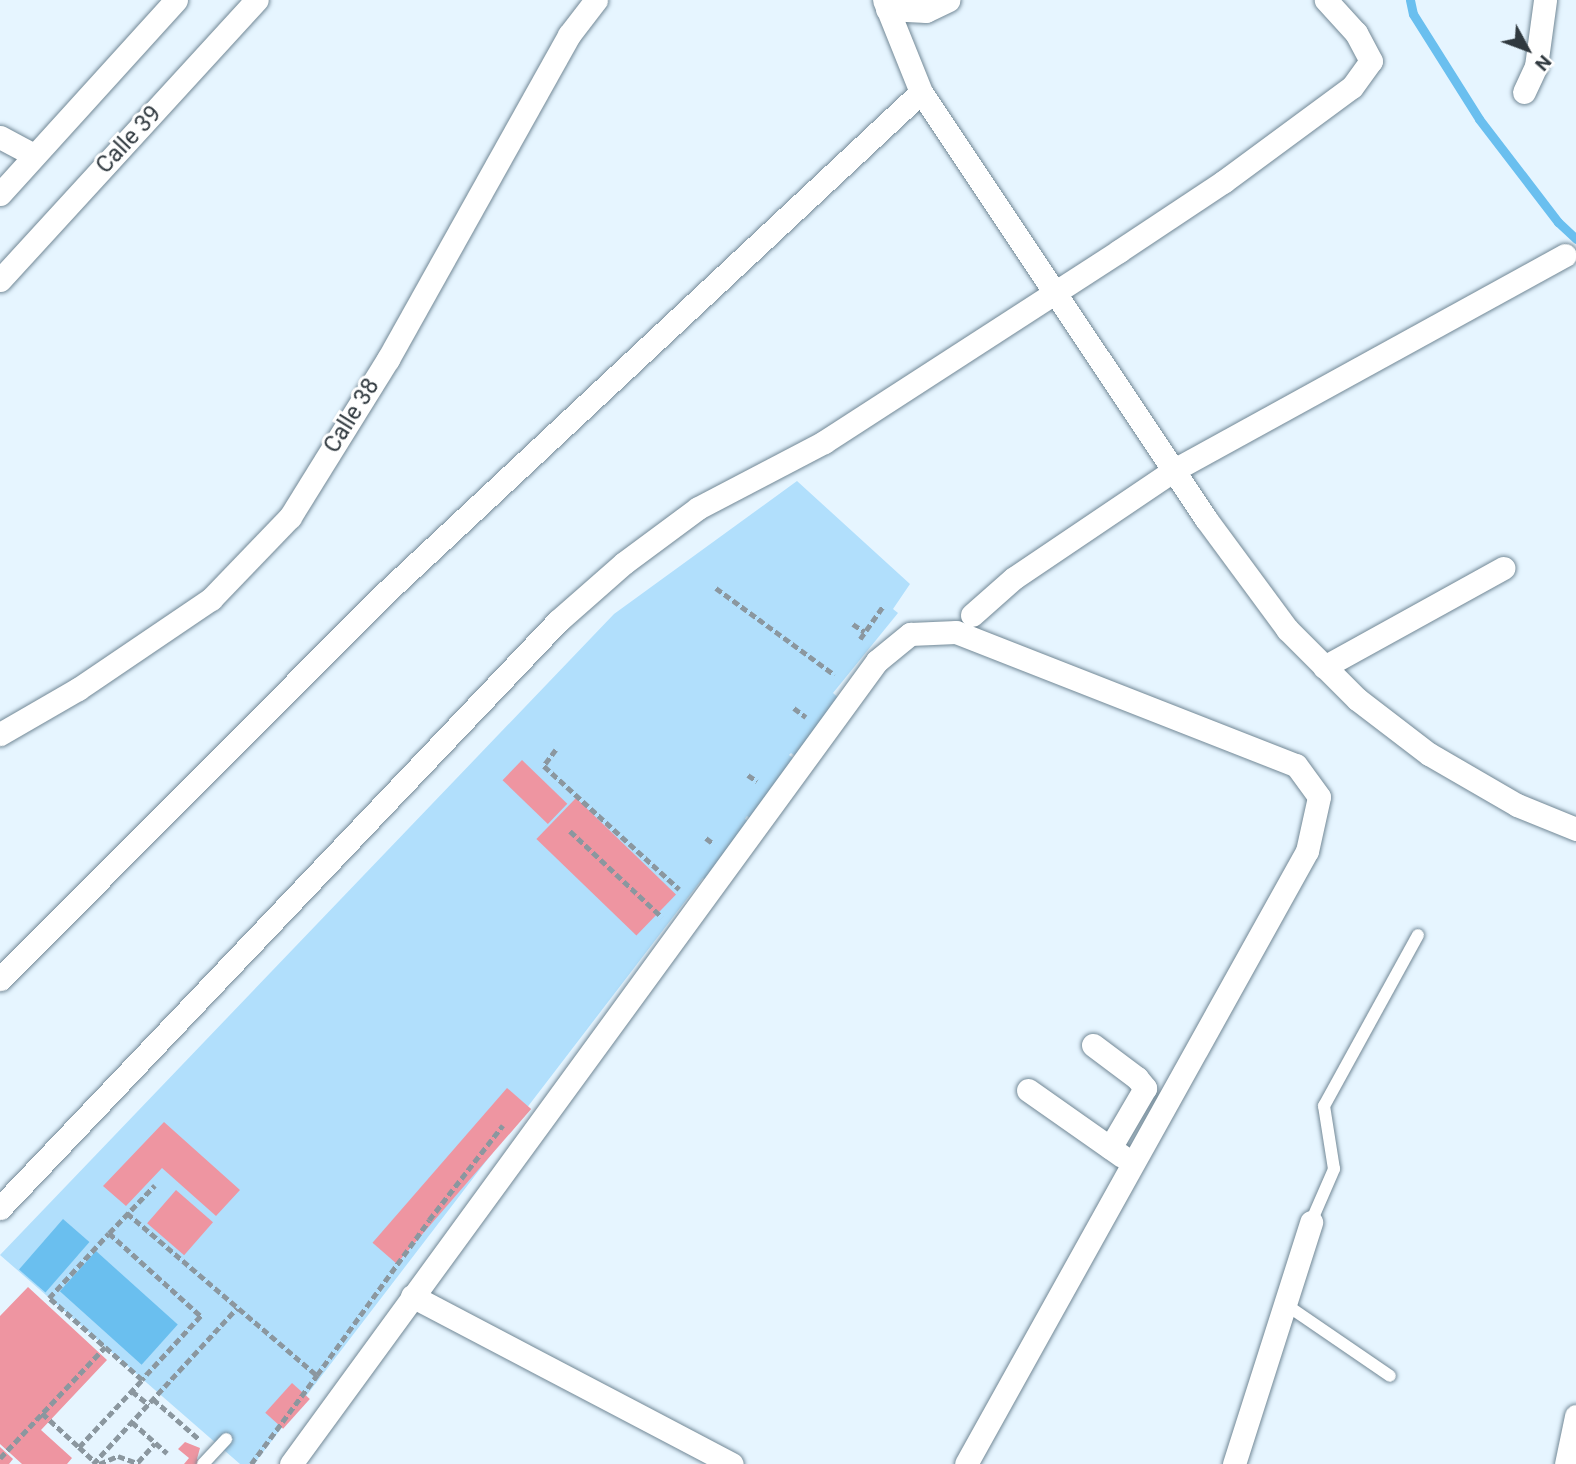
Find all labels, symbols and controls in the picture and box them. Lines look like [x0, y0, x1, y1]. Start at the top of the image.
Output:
north arrow [1492, 14, 1562, 84]
text: N [1530, 51, 1556, 76]
street label: Calle 39 [91, 100, 167, 180]
street label: Calle 38 [318, 374, 386, 458]

